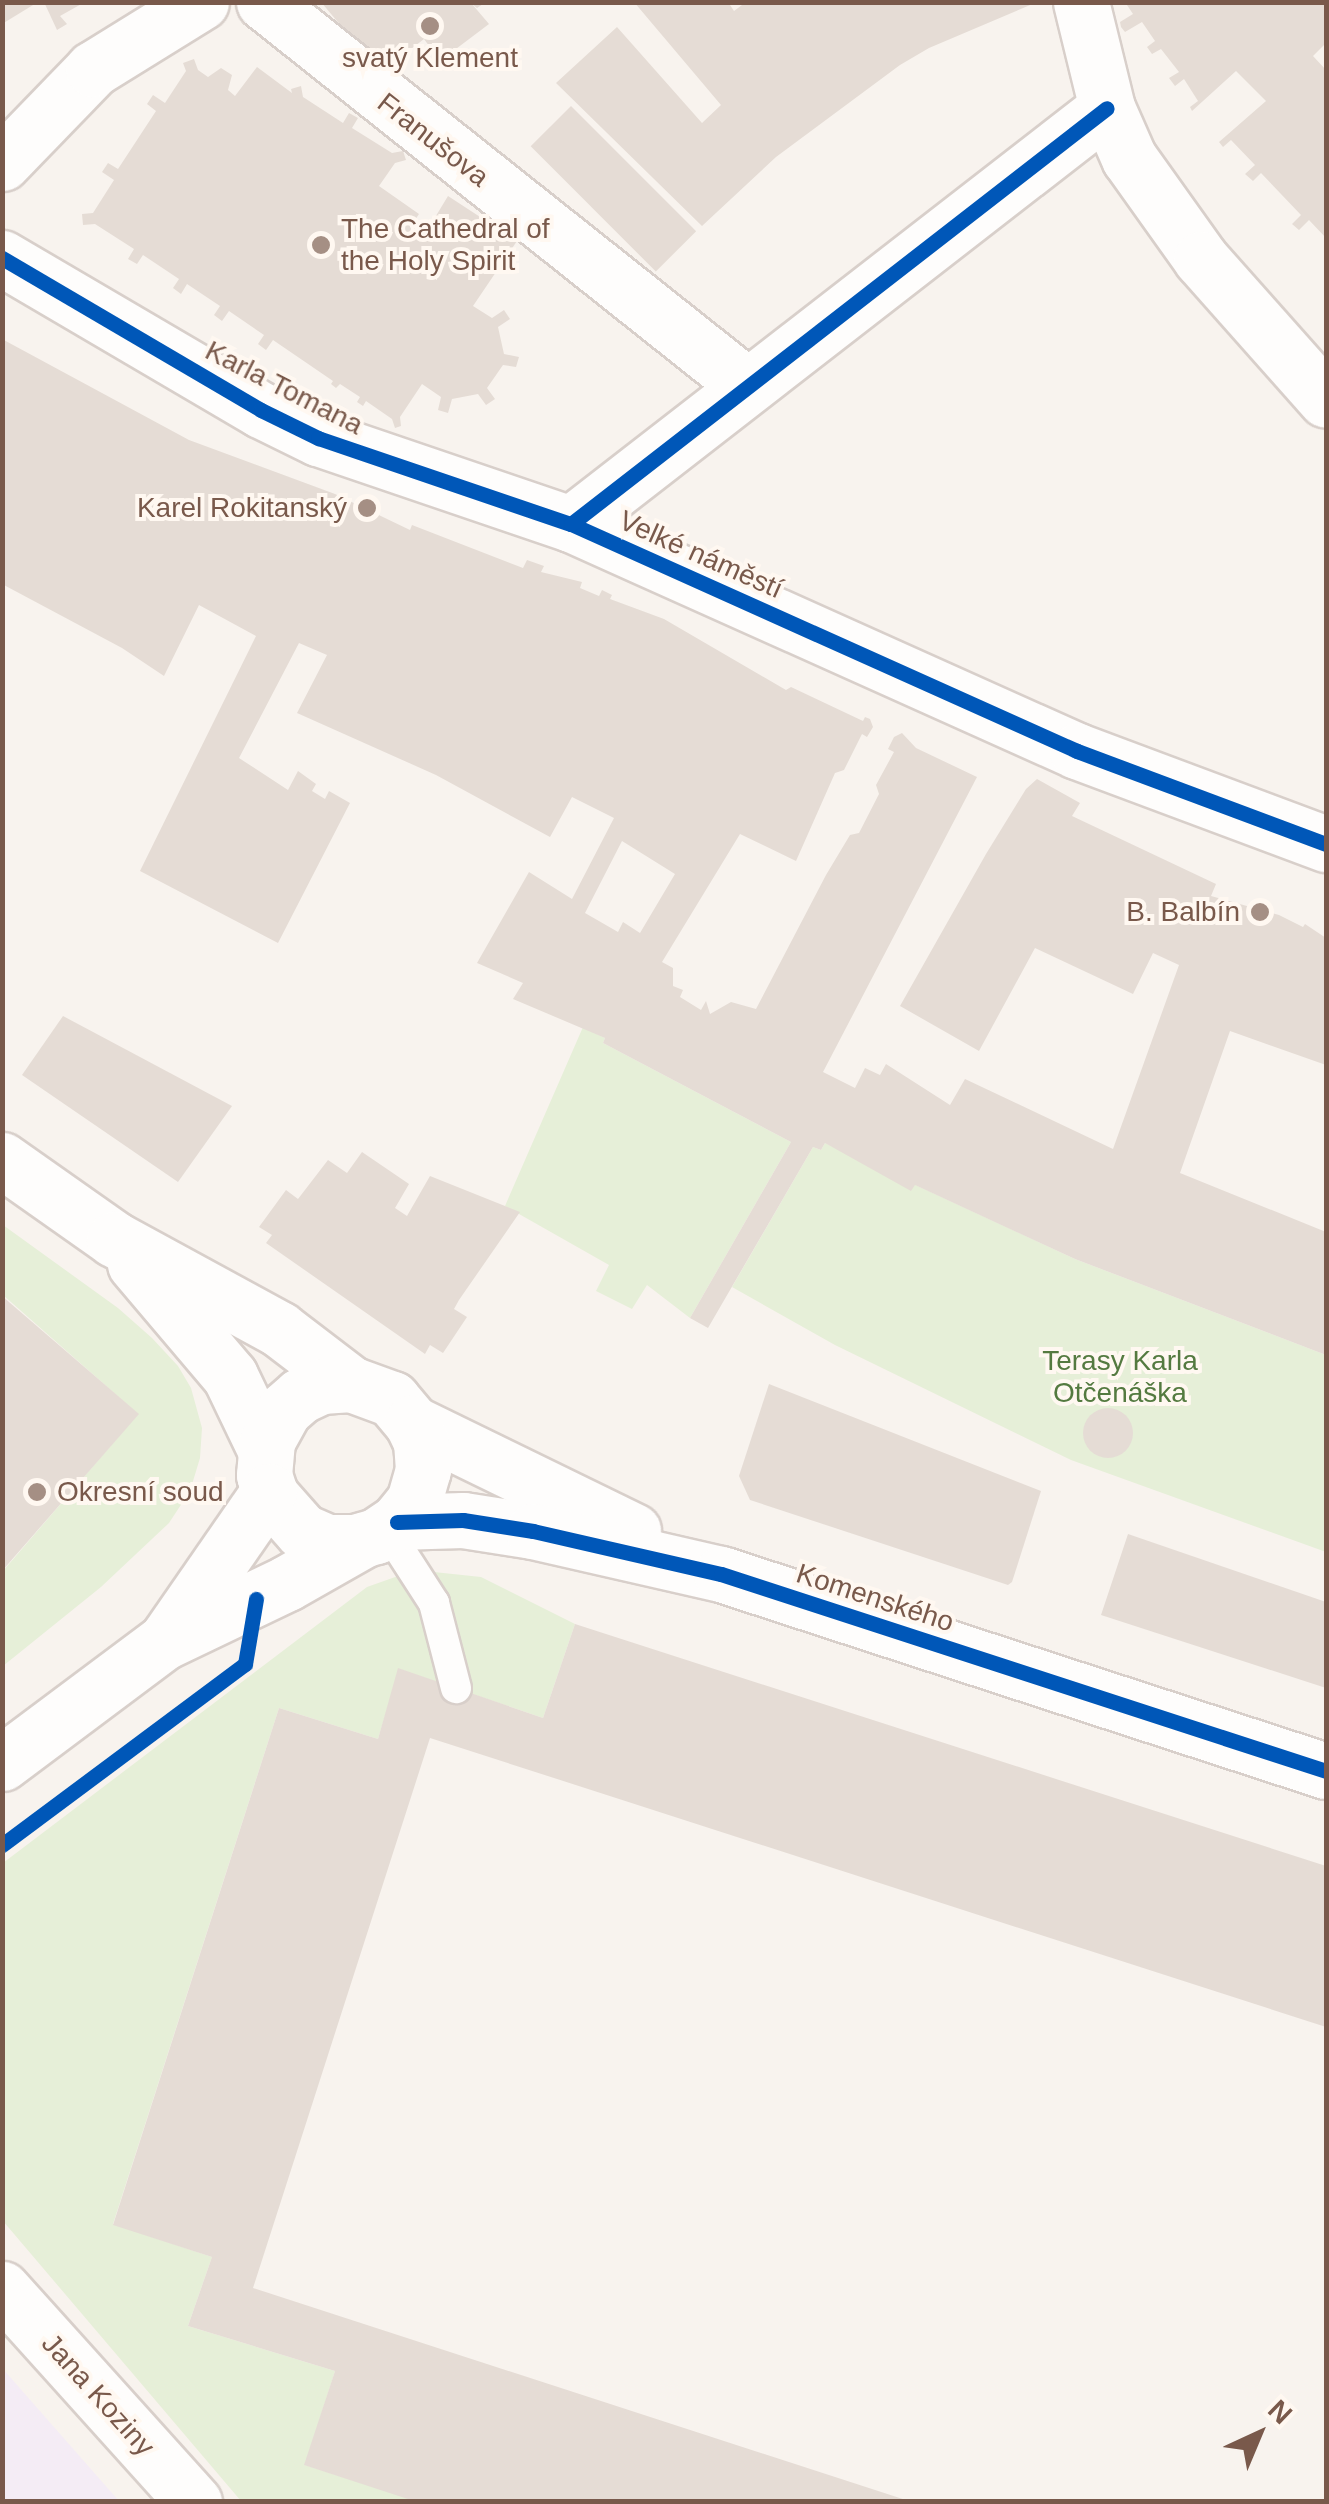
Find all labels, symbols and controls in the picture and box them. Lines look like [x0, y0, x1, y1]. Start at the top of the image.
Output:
marker: svatý Klement [419, 15, 441, 37]
place label: svatý Klement [342, 41, 518, 75]
street label: Franušova [371, 86, 495, 194]
place label: The Cathedral of the Holy Spirit [341, 212, 550, 278]
marker: The Cathedral of the Holy Spirit [310, 234, 332, 256]
street label: Karla Tomana [199, 334, 369, 442]
place label: Karel Rokitanský [137, 491, 347, 525]
marker: Karel Rokitanský [356, 497, 378, 519]
street label: Velké náměstí [614, 504, 788, 606]
place label: B. Balbín [1126, 895, 1240, 929]
marker: B. Balbín [1249, 901, 1271, 923]
park label: Terasy Karla Otčenáška [1042, 1344, 1198, 1410]
place label: Okresní soud [57, 1475, 224, 1509]
marker: Okresní soud [26, 1481, 48, 1503]
street label: Komenského [792, 1557, 958, 1639]
street label: Jana Koziny [34, 2327, 162, 2463]
north arrow [1209, 2384, 1309, 2484]
text: N [1262, 2394, 1298, 2430]

